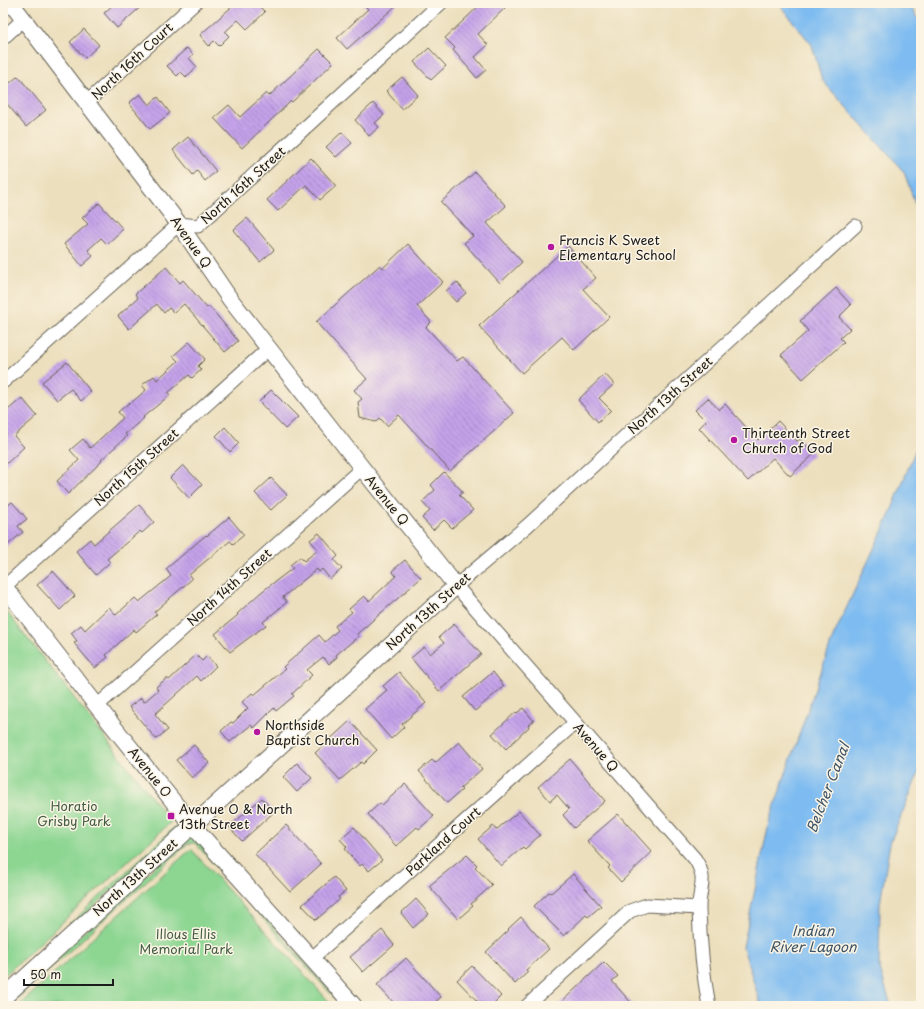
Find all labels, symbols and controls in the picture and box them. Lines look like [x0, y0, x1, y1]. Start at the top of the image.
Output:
street label: North 16th Court [86, 18, 177, 104]
street label: North 16th Street [196, 141, 289, 228]
street label: Avenue Q [166, 212, 216, 272]
place label: Francis K Sweet Elementary School [559, 230, 676, 264]
marker: Francis K Sweet Elementary School [546, 242, 556, 252]
street label: North 13th Street [623, 351, 716, 438]
street label: North 15th Street [89, 423, 182, 510]
place label: Thirteenth Street Church of God [742, 423, 850, 457]
marker: Thirteenth Street Church of God [729, 435, 739, 445]
street label: Avenue Q [361, 470, 414, 529]
street label: North 14th Street [182, 543, 275, 630]
street label: North 13th Street [381, 567, 474, 654]
place label: Northside Baptist Church [265, 715, 359, 749]
street label: Avenue Q [570, 718, 623, 776]
marker: Northside Baptist Church [252, 727, 262, 737]
water label: Belcher Canal [801, 738, 855, 836]
street label: Avenue O [124, 743, 177, 801]
park label: Horatio Grisby Park [37, 796, 111, 830]
place label: Avenue O & North 13th Street [179, 799, 293, 833]
street label: Parkland Court [401, 802, 484, 880]
marker: Avenue O & North 13th Street [166, 811, 176, 821]
street label: North 13th Street [88, 833, 181, 920]
water label: Indian River Lagoon [770, 920, 857, 957]
park label: Illous Ellis Memorial Park [139, 924, 233, 958]
scale bar [24, 961, 113, 987]
text: 50 m [30, 965, 61, 983]

